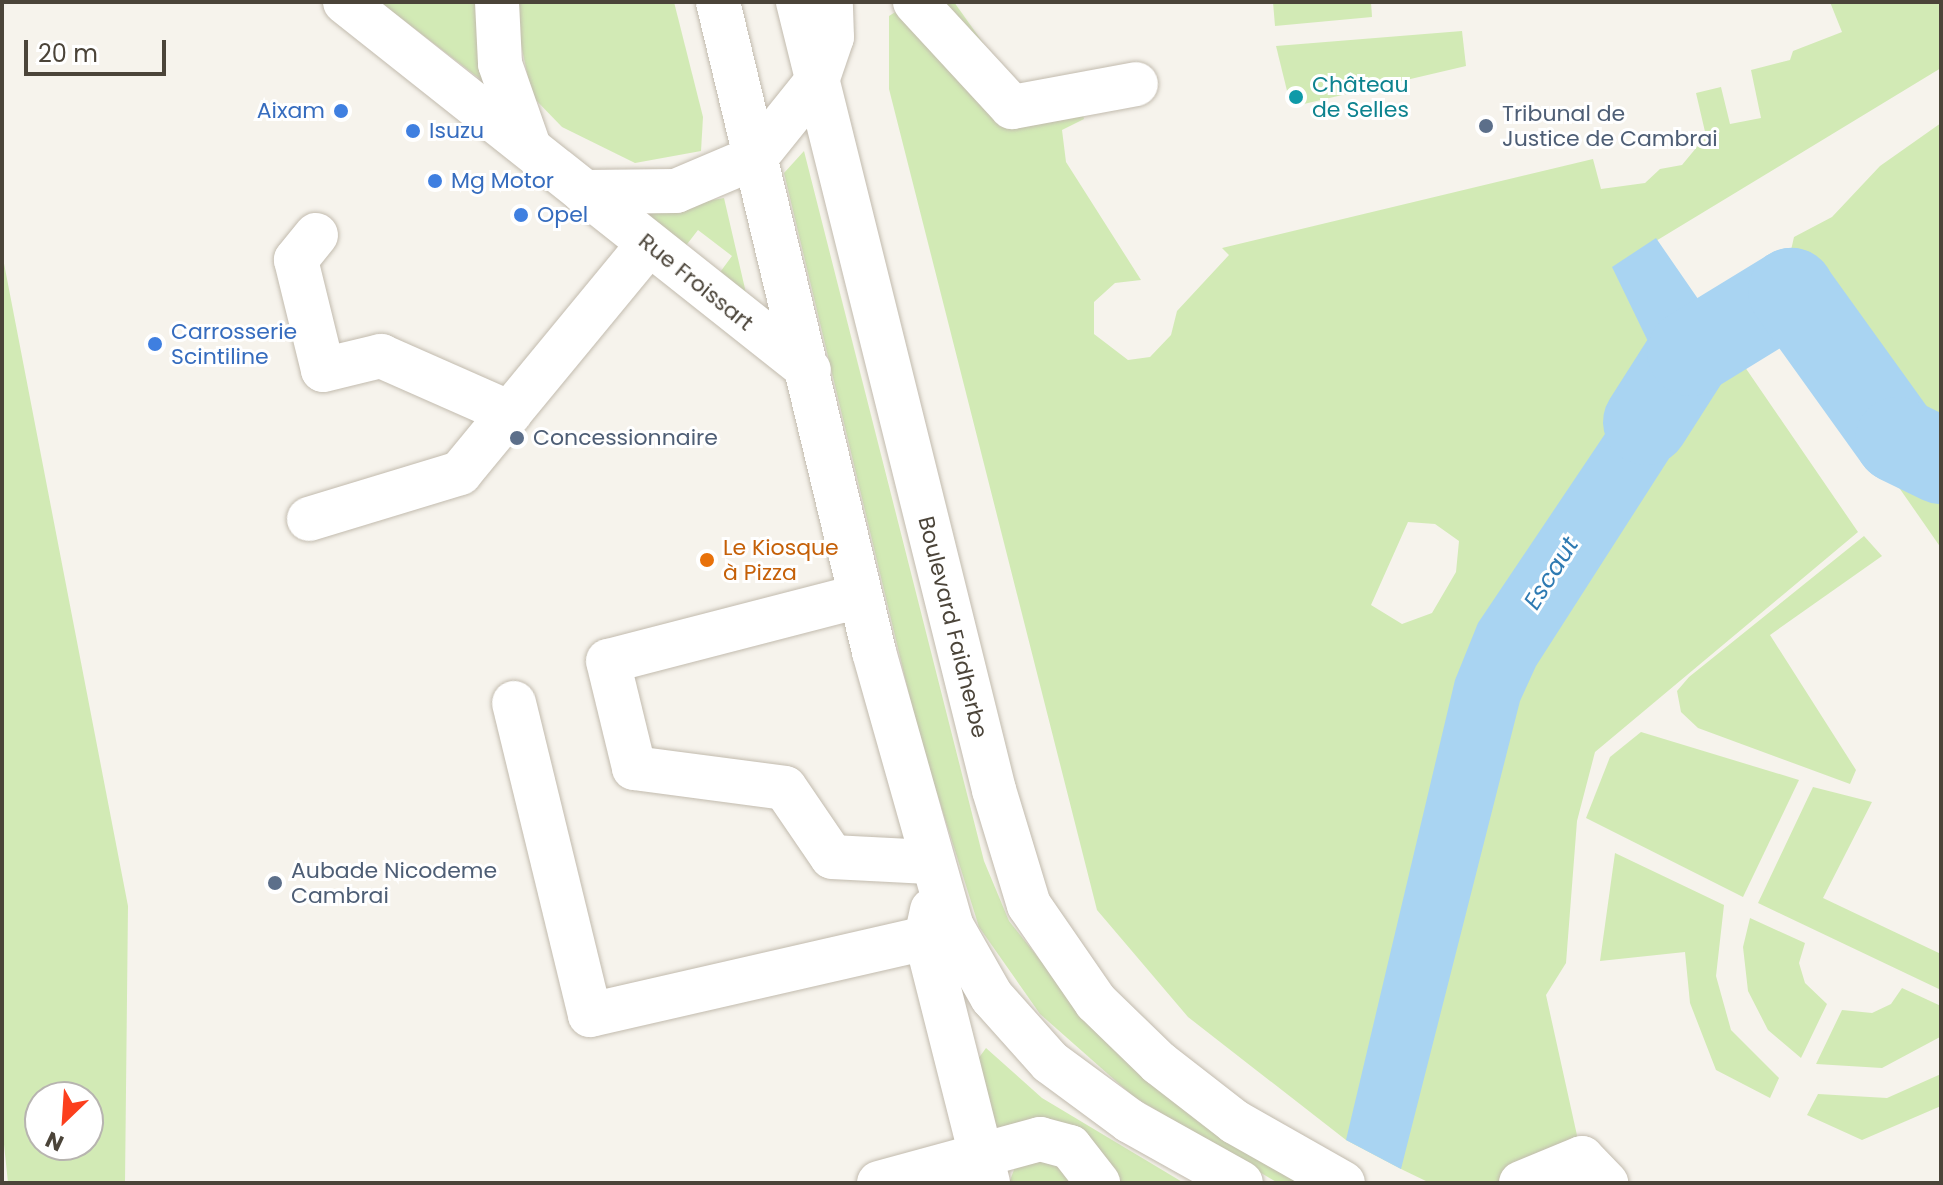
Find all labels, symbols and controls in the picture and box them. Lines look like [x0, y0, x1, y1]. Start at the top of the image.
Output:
scale bar [28, 24, 170, 74]
text: 20 m [38, 37, 98, 70]
place label: Château de Selles [1312, 71, 1409, 122]
marker: Château de Selles [1287, 88, 1305, 106]
place label: Aixam [257, 98, 325, 124]
place label: Tribunal de Justice de Cambrai [1502, 100, 1718, 152]
marker: Aixam [332, 102, 350, 120]
marker: Tribunal de Justice de Cambrai [1477, 117, 1495, 135]
place label: Isuzu [429, 118, 484, 144]
marker: Isuzu [404, 122, 422, 140]
place label: Mg Motor [451, 168, 554, 194]
marker: Mg Motor [426, 172, 444, 190]
place label: Opel [537, 202, 588, 228]
marker: Opel [512, 206, 530, 224]
street label: Rue Froissart [633, 228, 759, 336]
place label: Carrosserie Scintiline [171, 318, 297, 370]
marker: Carrosserie Scintiline [146, 335, 164, 353]
place label: Concessionnaire [533, 425, 718, 451]
marker: Concessionnaire [508, 429, 526, 447]
street label: Boulevard Faidherbe [913, 513, 993, 741]
water label: Escaut [1518, 532, 1584, 614]
place label: Le Kiosque à Pizza [723, 534, 839, 586]
marker: Le Kiosque à Pizza [698, 551, 716, 569]
place label: Aubade Nicodeme Cambrai [291, 857, 497, 908]
marker: Aubade Nicodeme Cambrai [266, 874, 284, 892]
north arrow [24, 1081, 104, 1161]
text: N [40, 1124, 69, 1159]

